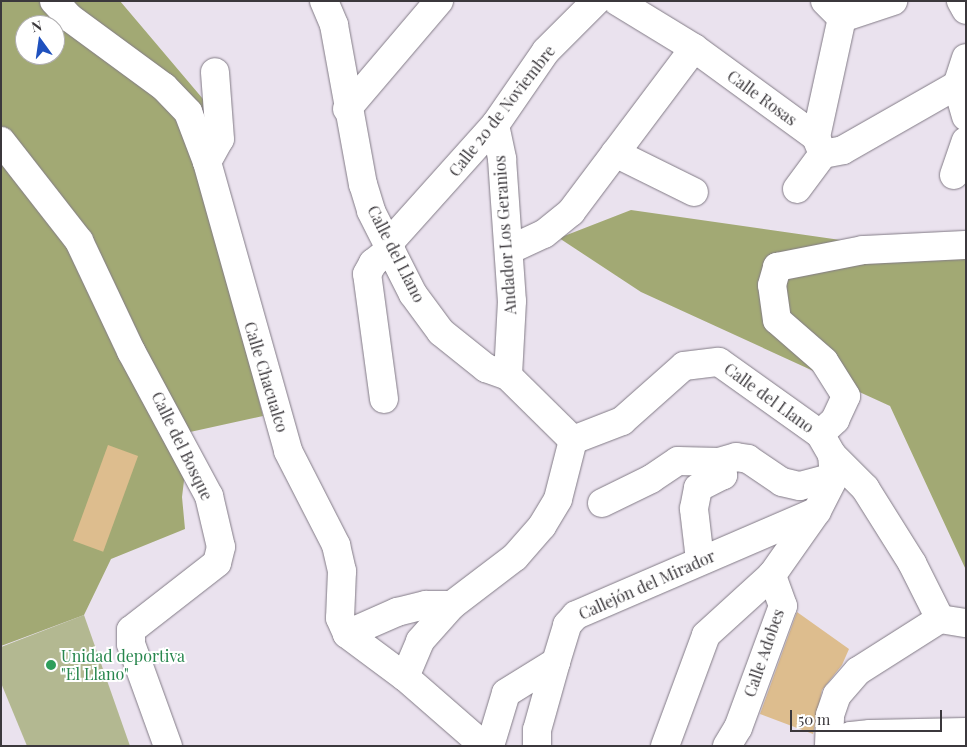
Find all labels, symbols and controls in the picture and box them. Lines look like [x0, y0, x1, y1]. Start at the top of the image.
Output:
north arrow [15, 15, 65, 65]
text: N [29, 15, 44, 36]
street label: Calle 20 de Noviembre [445, 42, 559, 180]
street label: Calle Rosas [723, 66, 801, 130]
street label: Andador Los Geranios [490, 155, 520, 315]
street label: Calle del Llano [363, 202, 429, 306]
street label: Calle Chacualco [240, 319, 292, 435]
street label: Calle del Llano [720, 359, 818, 437]
street label: Calle del Bosque [147, 389, 217, 503]
street label: Callejón del Mirador [576, 546, 718, 624]
street label: Calle Adobes [740, 606, 788, 700]
place label: Unidad deportiva "El Llano" [61, 646, 185, 684]
marker: Unidad deportiva "El Llano" [45, 659, 57, 671]
scale bar [792, 700, 944, 732]
text: 50 m [798, 709, 830, 729]

